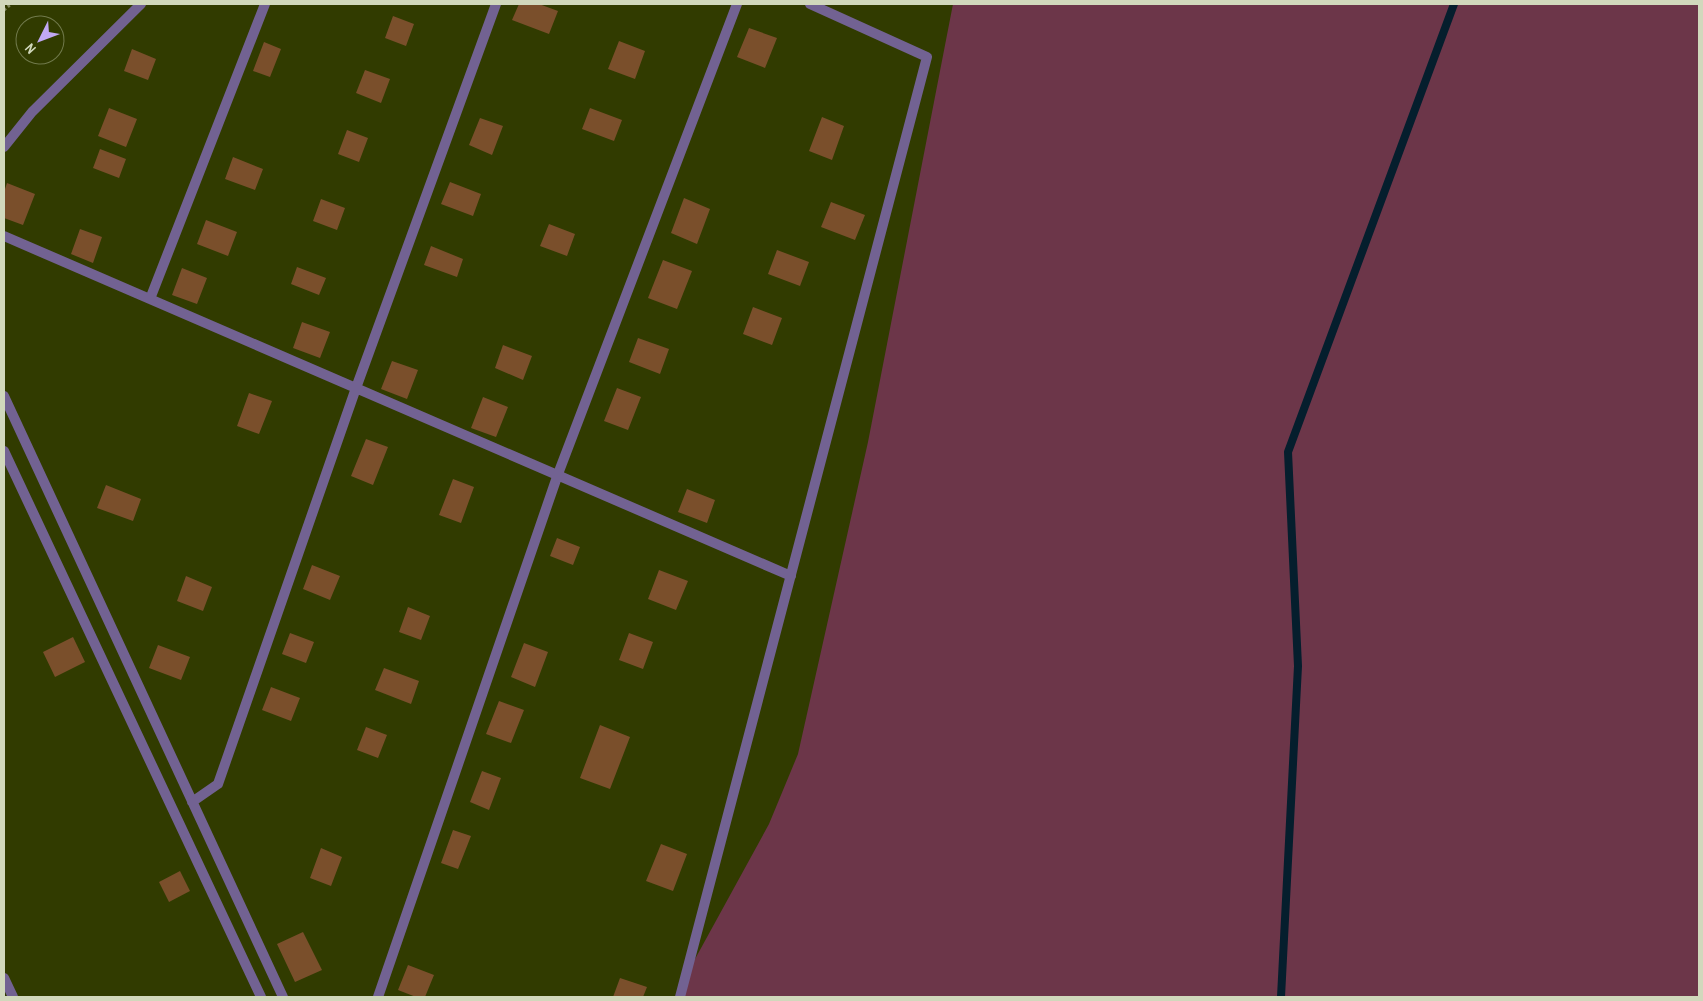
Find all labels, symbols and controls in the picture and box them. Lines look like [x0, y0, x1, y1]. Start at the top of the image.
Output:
north arrow [15, 15, 65, 65]
text: N [21, 40, 40, 58]

